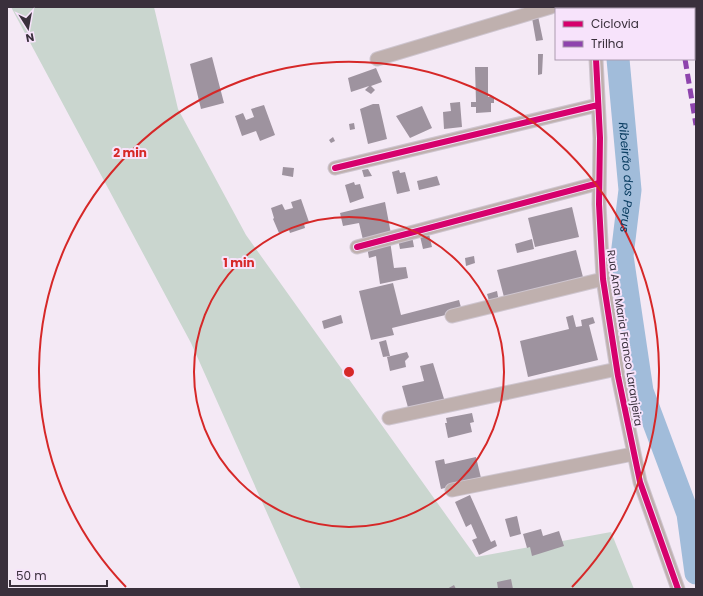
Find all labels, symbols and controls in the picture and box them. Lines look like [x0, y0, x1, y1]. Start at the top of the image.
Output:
north arrow [8, 8, 48, 48]
legend [555, 8, 695, 60]
text: Ciclovia [591, 15, 639, 32]
text: N [24, 29, 35, 46]
text: Trilha [591, 35, 624, 52]
water label: Ribeirão dos Perus [615, 121, 639, 234]
text: 2 min [113, 144, 147, 161]
street label: Rua Ana Maria Franco Laranjeira [603, 249, 647, 427]
text: 1 min [223, 254, 255, 271]
centre of rings [342, 365, 356, 379]
scale bar [10, 562, 107, 588]
text: 50 m [16, 567, 47, 584]

